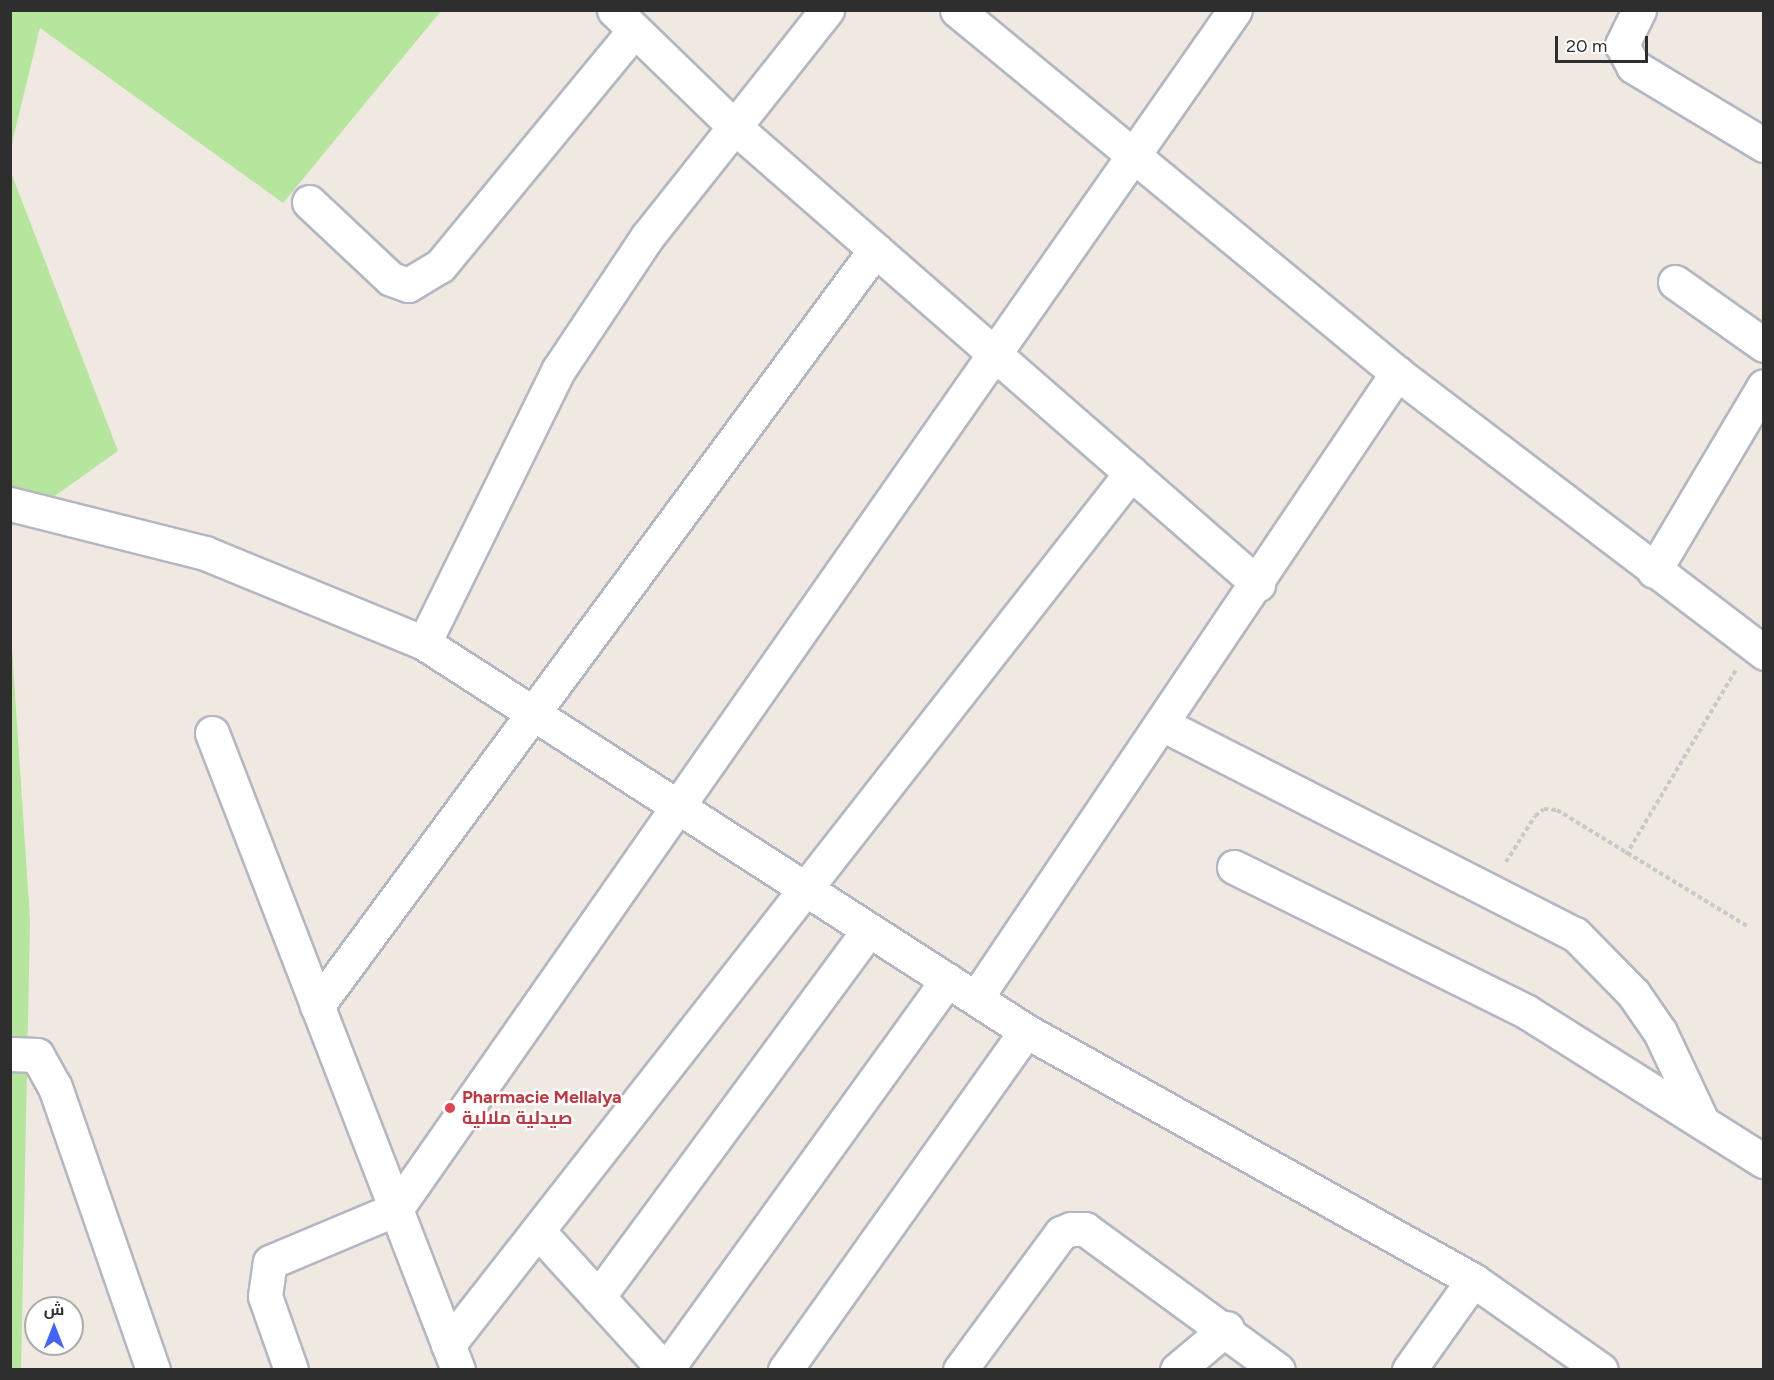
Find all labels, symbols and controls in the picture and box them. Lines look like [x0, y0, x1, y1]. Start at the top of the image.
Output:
scale bar [1558, 24, 1651, 62]
text: 20 m [1566, 35, 1607, 57]
place label: Pharmacie Mellalya صيدلية ملالية [462, 1087, 622, 1130]
marker: Pharmacie Mellalya صيدلية ملالية [443, 1101, 457, 1115]
north arrow [24, 1296, 84, 1356]
text: ش [44, 1300, 64, 1319]

